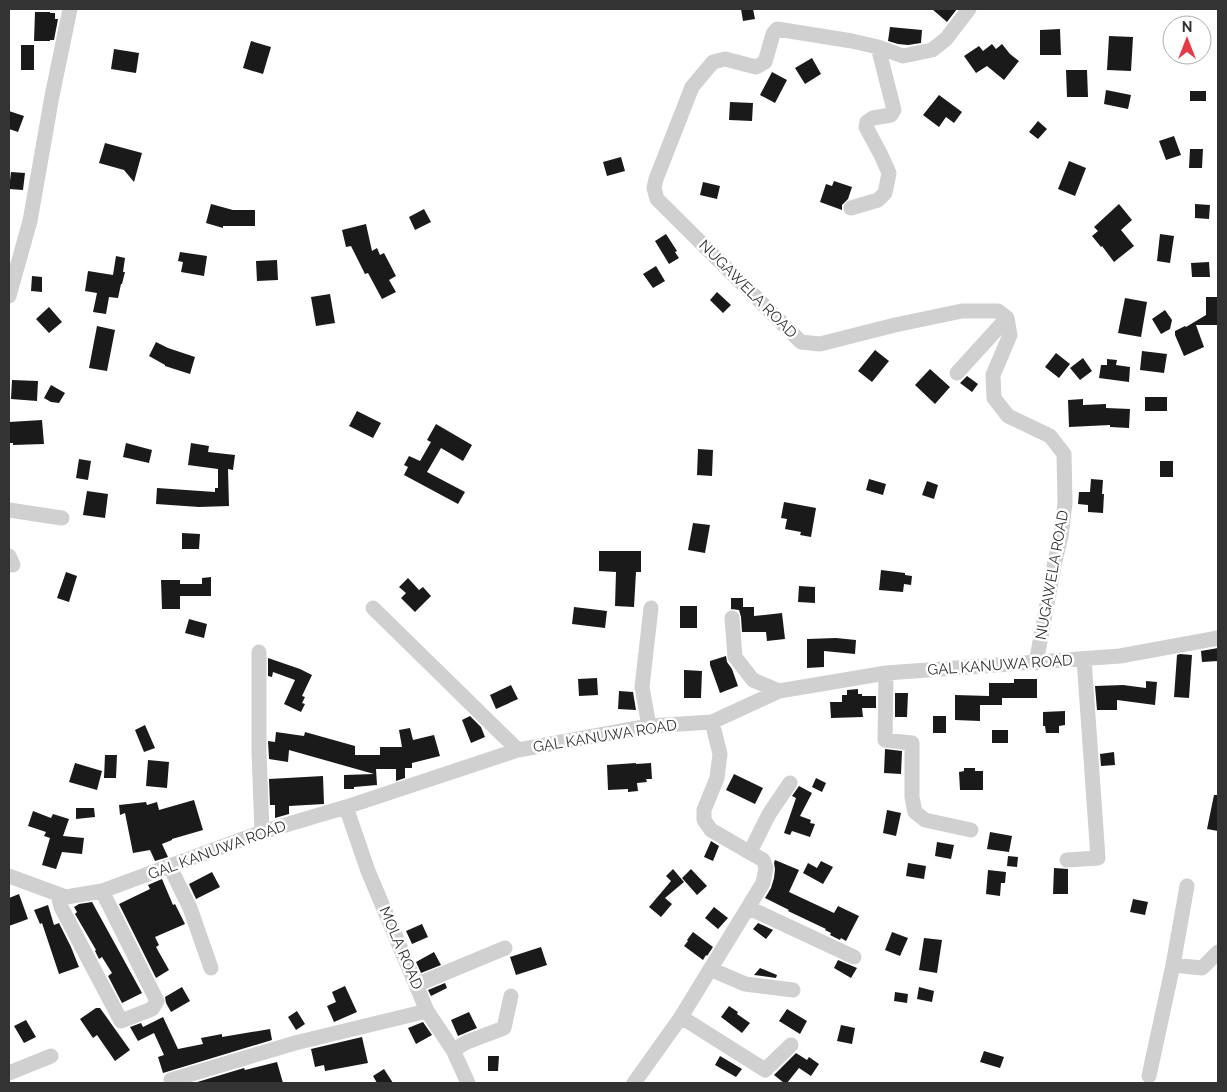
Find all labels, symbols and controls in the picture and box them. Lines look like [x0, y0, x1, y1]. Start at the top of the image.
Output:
north arrow [1162, 15, 1212, 65]
text: N [1182, 19, 1192, 35]
street label: NUGAWELA ROAD [695, 236, 801, 342]
street label: NUGAWELA ROAD [1032, 508, 1072, 641]
street label: GAL KANUWA ROAD [927, 651, 1073, 679]
street label: GAL KANUWA ROAD [532, 716, 679, 756]
street label: GAL KANUWA ROAD [146, 817, 289, 883]
street label: MOLA ROAD [375, 904, 427, 992]

